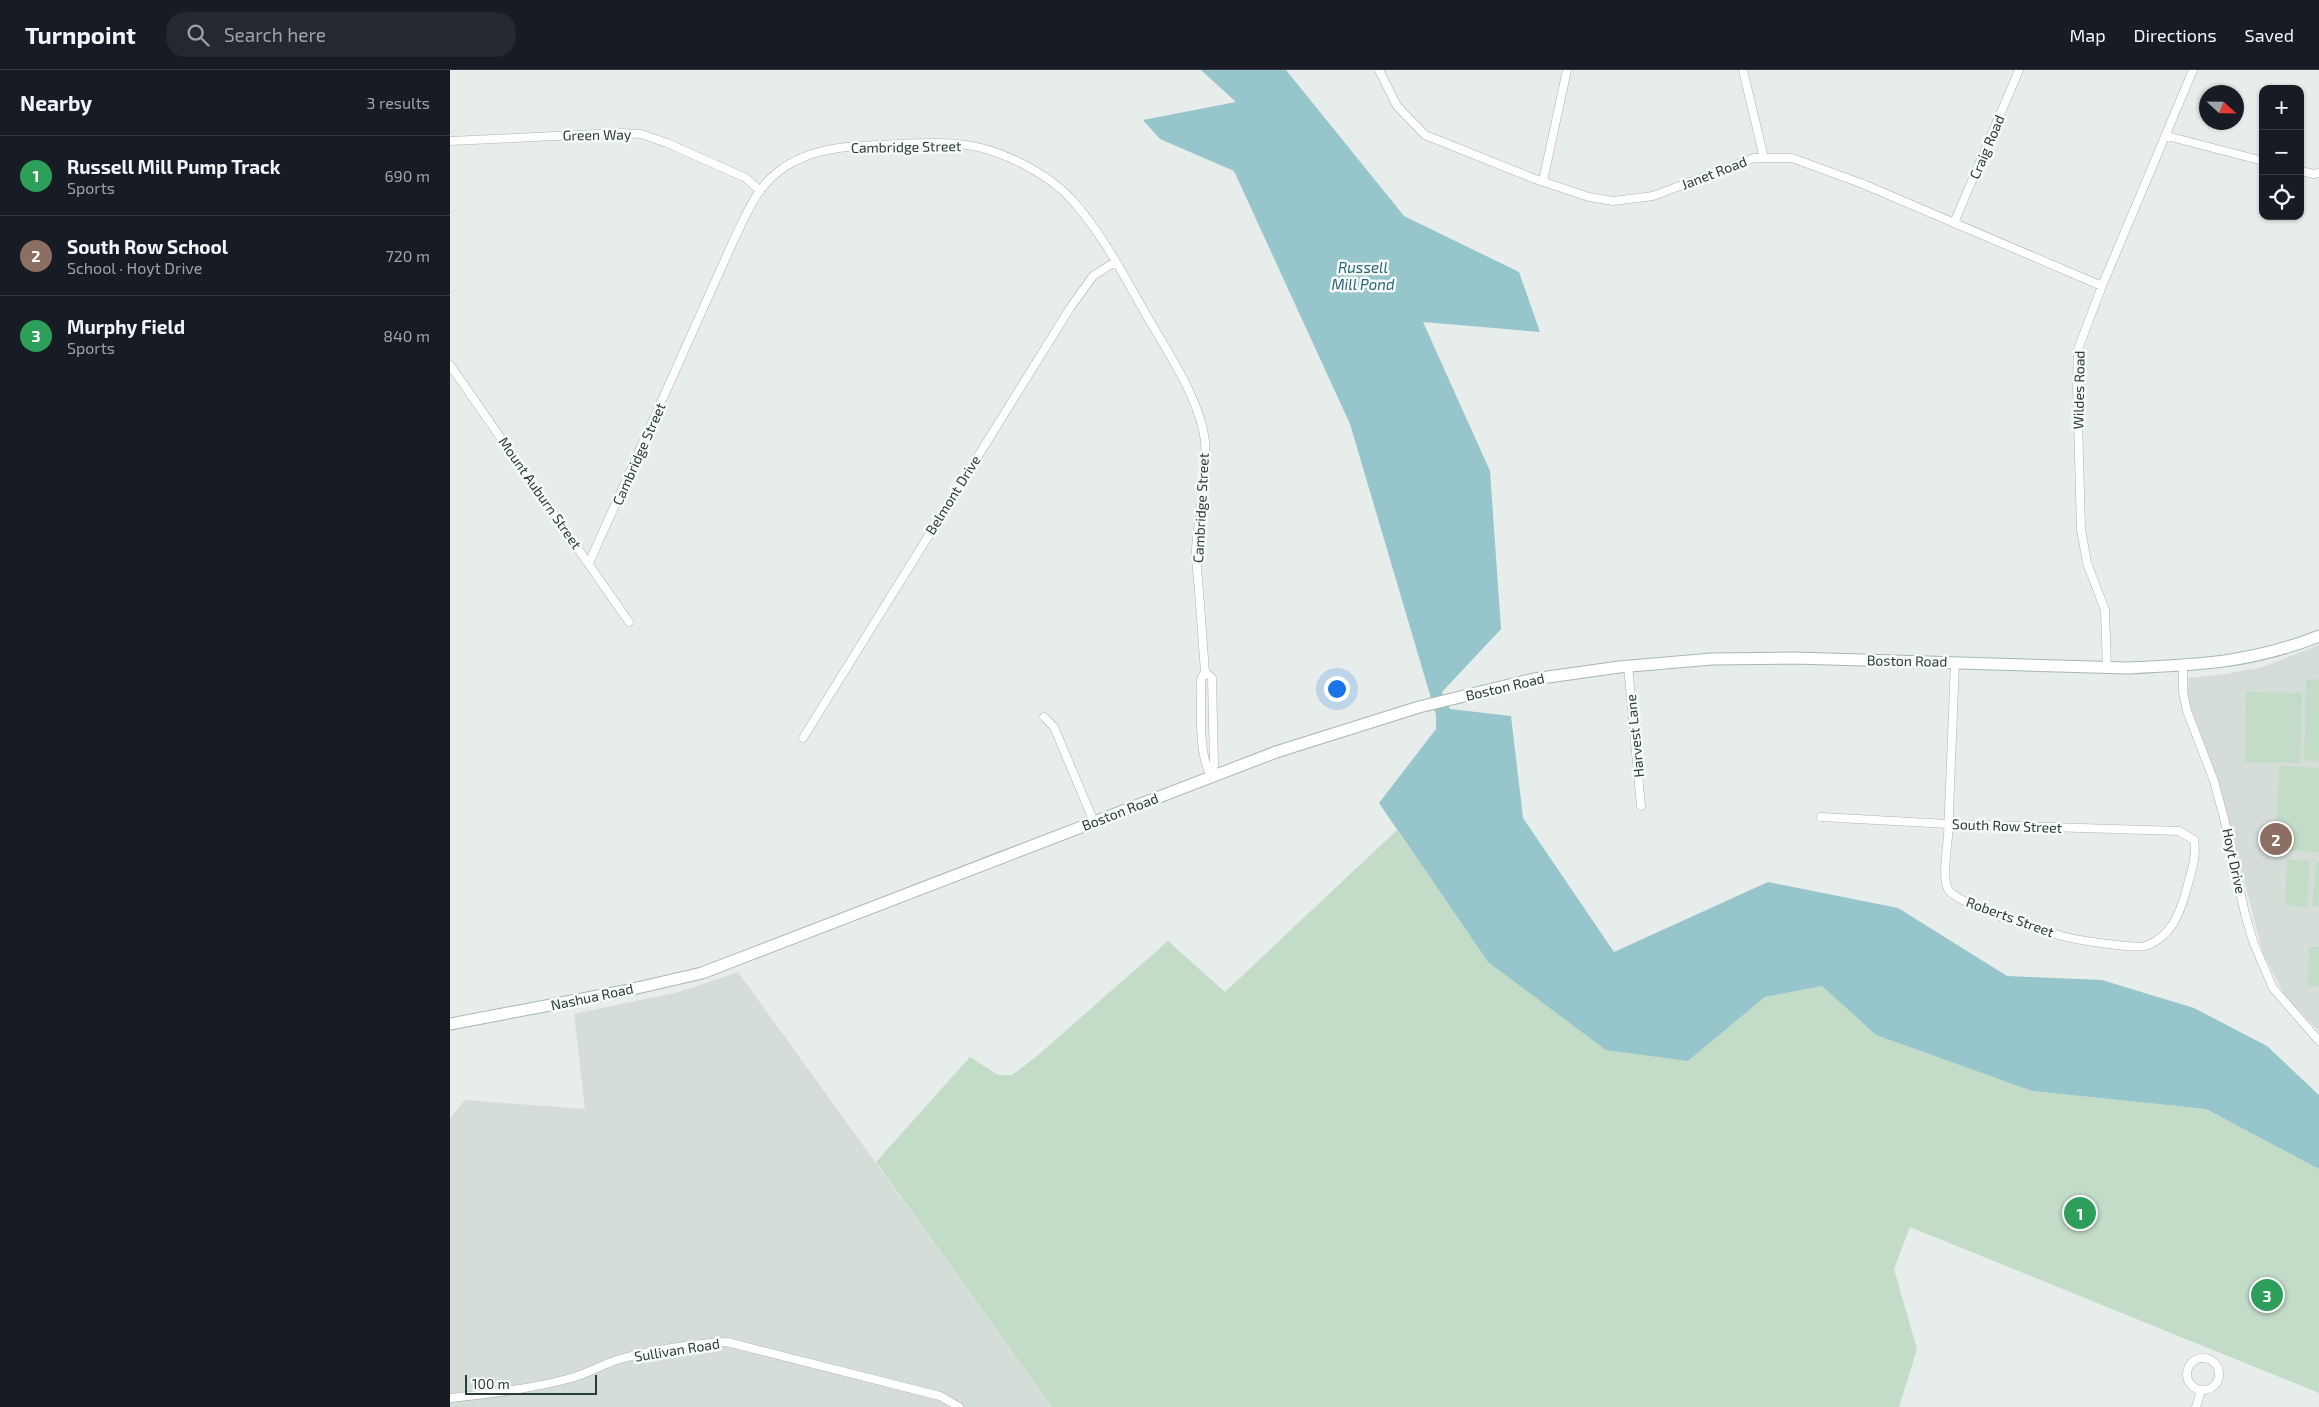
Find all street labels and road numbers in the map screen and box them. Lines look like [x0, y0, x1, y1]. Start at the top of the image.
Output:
street label: Craig Road [1965, 112, 2008, 181]
street label: Green Way [563, 125, 632, 144]
street label: Cambridge Street [851, 137, 961, 156]
street label: Janet Road [1679, 152, 1749, 193]
street label: Wildes Road [2069, 350, 2088, 430]
street label: Cambridge Street [608, 400, 669, 508]
street label: Mount Auburn Street [495, 433, 585, 552]
street label: Belmont Drive [921, 452, 984, 538]
street label: Cambridge Street [1189, 452, 1212, 564]
street label: Boston Road [1867, 651, 1947, 670]
street label: Boston Road [1464, 669, 1546, 704]
street label: Harvest Lane [1622, 694, 1647, 779]
street label: Boston Road [1079, 789, 1160, 834]
street label: South Row Street [1952, 815, 2062, 836]
street label: Hoyt Drive [2219, 827, 2250, 895]
street label: Roberts Street [1964, 893, 2056, 940]
street label: Nashua Road [549, 979, 635, 1014]
street label: Sullivan Road [633, 1334, 721, 1365]

